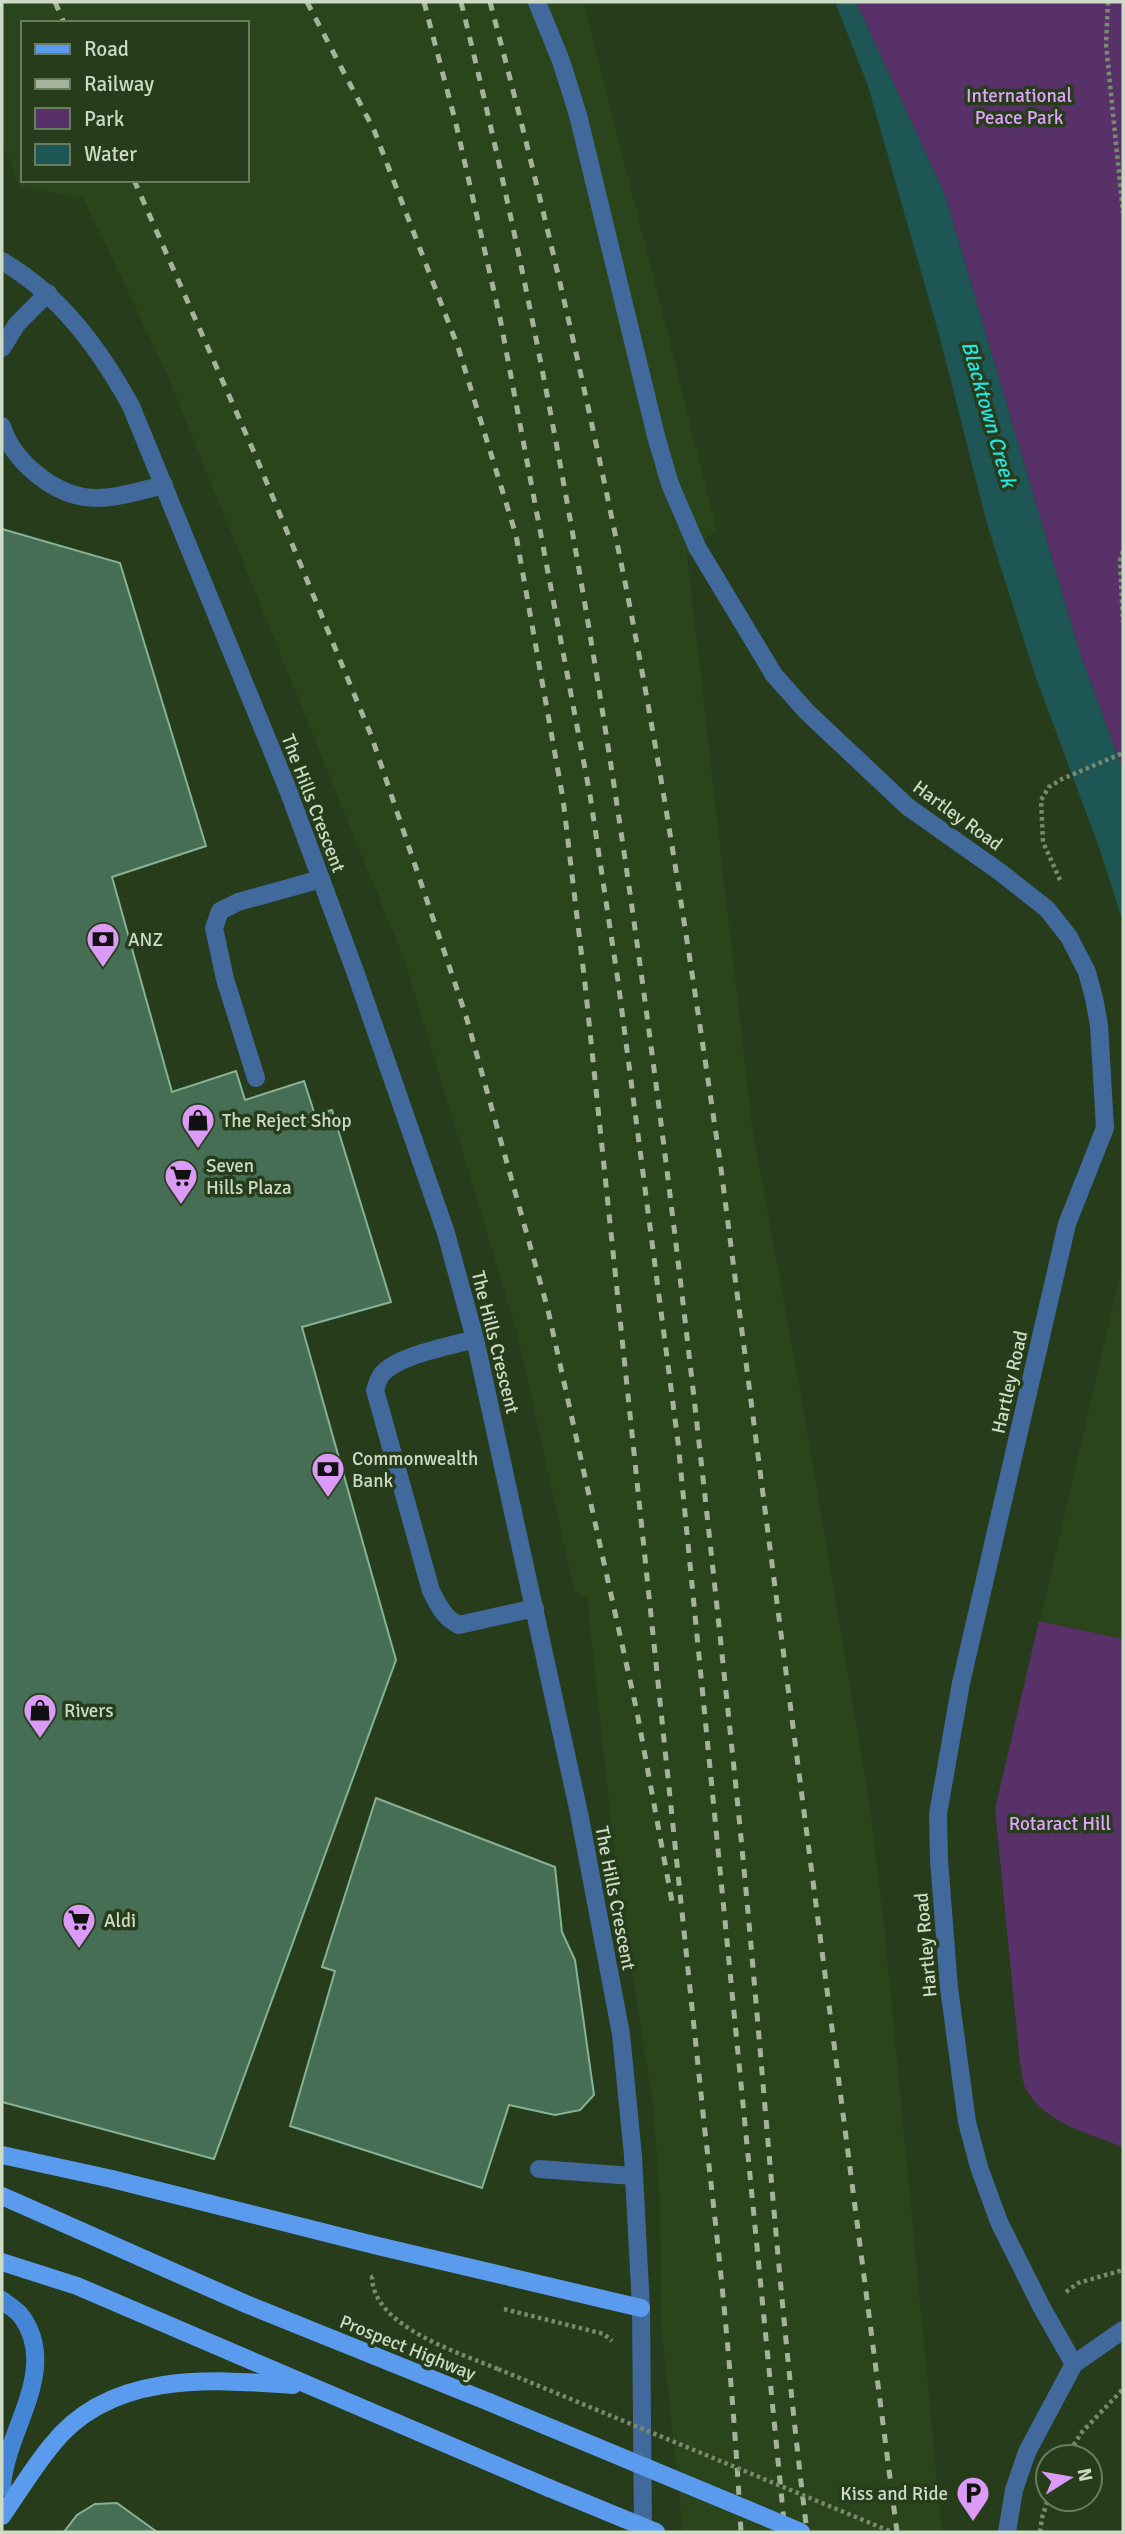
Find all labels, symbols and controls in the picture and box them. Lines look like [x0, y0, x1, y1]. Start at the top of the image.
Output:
legend [21, 21, 248, 182]
text: Road [84, 36, 129, 62]
text: Railway [84, 71, 154, 97]
park label: International Peace Park [966, 84, 1072, 130]
text: Park [84, 106, 125, 132]
text: Water [84, 141, 137, 167]
water label: Blacktown Creek [956, 338, 1023, 492]
street label: The Hills Crescent [276, 731, 351, 876]
street label: Hartley Road [908, 775, 1007, 856]
bank icon: ANZ [84, 920, 122, 969]
place label: ANZ [128, 928, 163, 952]
shop icon: The Reject Shop [179, 1101, 217, 1150]
place label: The Reject Shop [222, 1109, 351, 1133]
place label: Seven Hills Plaza [206, 1154, 292, 1200]
supermarket icon: Seven Hills Plaza [162, 1157, 200, 1206]
street label: The Hills Crescent [466, 1268, 524, 1416]
street label: Hartley Road [986, 1328, 1033, 1436]
place label: Commonwealth Bank [352, 1447, 478, 1493]
bank icon: Commonwealth Bank [309, 1450, 347, 1499]
shop icon: Rivers [21, 1691, 59, 1740]
place label: Rivers [64, 1699, 114, 1723]
park label: Rotaract Hill [1009, 1812, 1111, 1836]
street label: The Hills Crescent [589, 1824, 641, 1973]
street label: Hartley Road [909, 1892, 943, 1998]
supermarket icon: Aldi [60, 1901, 98, 1950]
place label: Aldi [104, 1909, 136, 1933]
street label: Prospect Highway [336, 2310, 479, 2386]
north arrow [1034, 2443, 1104, 2513]
text: N [1072, 2466, 1098, 2484]
parking icon: Kiss and Ride [954, 2474, 992, 2523]
place label: Kiss and Ride [840, 2482, 948, 2506]

